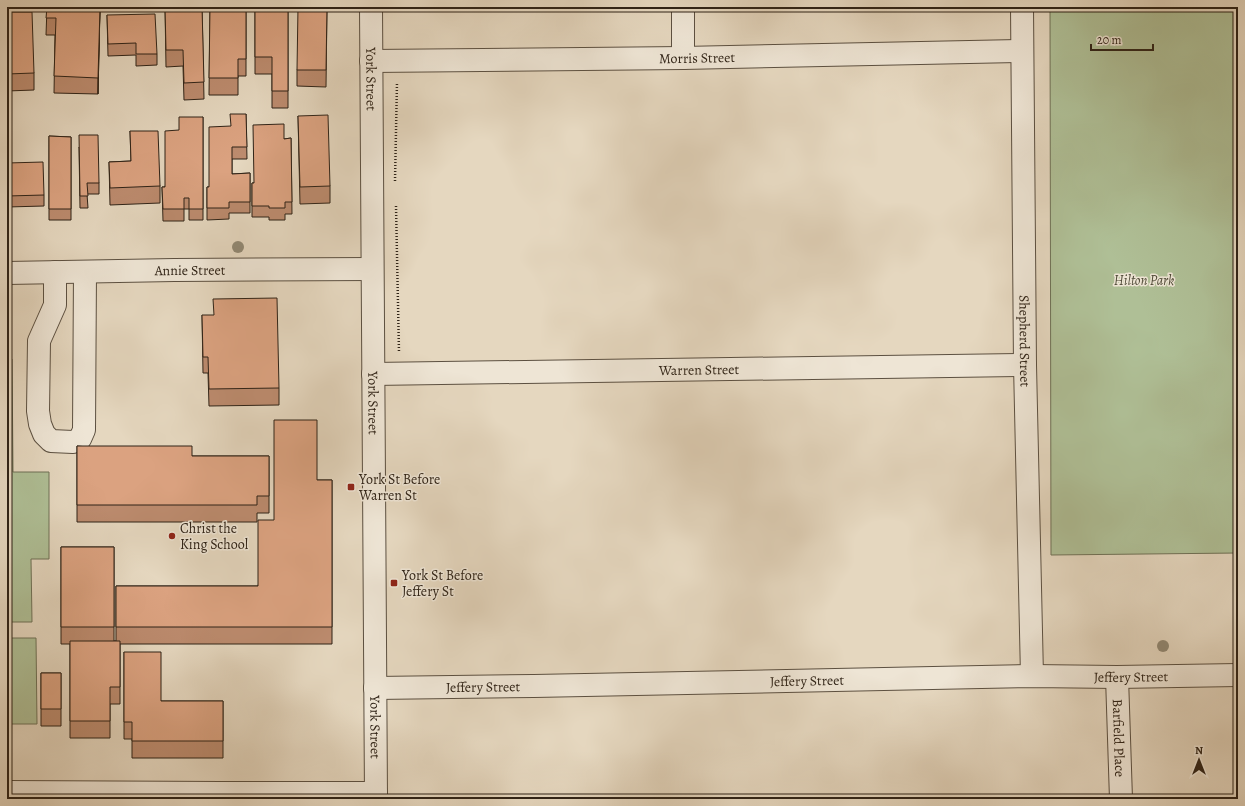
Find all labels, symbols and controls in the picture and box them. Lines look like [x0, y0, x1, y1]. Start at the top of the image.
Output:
scale bar [1091, 26, 1153, 52]
text: 20 m [1097, 32, 1121, 48]
street label: York Street [361, 46, 381, 111]
street label: Morris Street [659, 48, 736, 68]
street label: Annie Street [153, 261, 226, 280]
park label: Hilton Park [1114, 271, 1174, 290]
street label: Shepherd Street [1014, 295, 1035, 388]
street label: Warren Street [658, 360, 740, 380]
street label: York Street [363, 370, 383, 435]
place label: York St Before Warren St [358, 470, 440, 505]
marker: York St Before Warren St [346, 482, 356, 492]
place label: Christ the King School [180, 519, 249, 554]
marker: Christ the King School [167, 531, 177, 541]
place label: York St Before Jeffery St [401, 566, 483, 601]
marker: York St Before Jeffery St [389, 578, 399, 588]
street label: Jeffery Street [1094, 667, 1169, 687]
street label: Jeffery Street [770, 671, 845, 691]
street label: Jeffery Street [446, 677, 521, 697]
street label: York Street [365, 694, 385, 759]
street label: Barfield Place [1108, 699, 1129, 777]
north arrow [1179, 740, 1219, 780]
text: N [1195, 743, 1203, 758]

